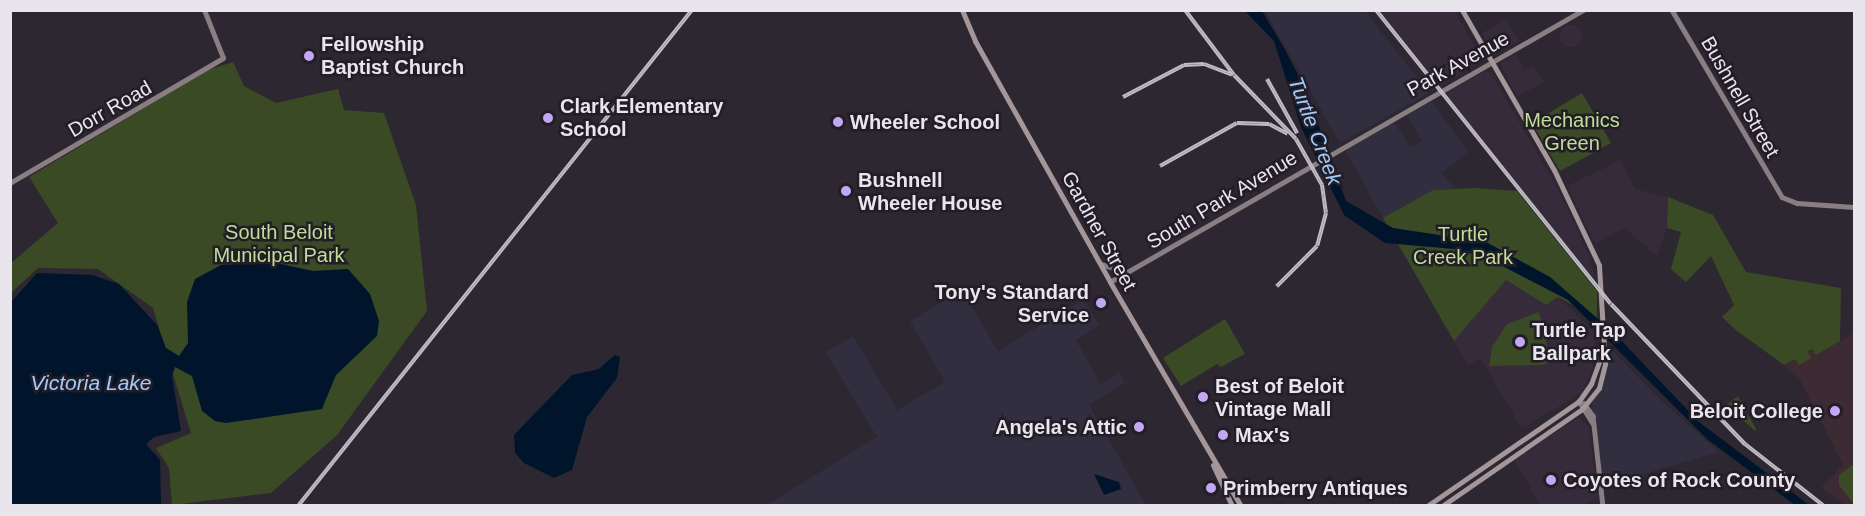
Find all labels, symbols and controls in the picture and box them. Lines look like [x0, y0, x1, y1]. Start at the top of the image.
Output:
street label: Park Avenue [1402, 26, 1514, 102]
street label: Bushnell Street [1696, 32, 1784, 162]
place label: Fellowship Baptist Church [321, 33, 464, 80]
marker: Fellowship Baptist Church [302, 49, 316, 63]
water label: Turtle Creek [1283, 73, 1347, 189]
street label: Dorr Road [64, 76, 156, 142]
place label: Clark Elementary School [560, 94, 723, 141]
park label: Mechanics Green [1524, 109, 1620, 156]
place label: Wheeler School [850, 110, 1000, 134]
marker: Clark Elementary School [541, 111, 555, 125]
marker: Wheeler School [831, 115, 845, 129]
street label: South Park Avenue [1142, 145, 1302, 255]
street label: Gardner Street [1056, 167, 1142, 295]
place label: Bushnell Wheeler House [858, 168, 1002, 215]
marker: Bushnell Wheeler House [839, 184, 853, 198]
park label: South Beloit Municipal Park [213, 220, 345, 267]
park label: Turtle Creek Park [1413, 222, 1513, 269]
place label: Tony's Standard Service [935, 280, 1089, 327]
marker: Tony's Standard Service [1094, 296, 1108, 310]
place label: Turtle Tap Ballpark [1532, 318, 1626, 365]
marker: Turtle Tap Ballpark [1513, 335, 1527, 349]
water label: Victoria Lake [30, 370, 152, 396]
place label: Best of Beloit Vintage Mall [1215, 374, 1344, 421]
marker: Best of Beloit Vintage Mall [1196, 390, 1210, 404]
place label: Beloit College [1690, 399, 1823, 423]
marker: Beloit College [1828, 404, 1842, 418]
place label: Angela's Attic [994, 415, 1127, 439]
marker: Angela's Attic [1132, 420, 1146, 434]
place label: Max's [1235, 423, 1290, 447]
marker: Max's [1216, 428, 1230, 442]
place label: Coyotes of Rock County [1563, 468, 1795, 492]
marker: Coyotes of Rock County [1544, 473, 1558, 487]
place label: Primberry Antiques [1223, 476, 1409, 500]
marker: Primberry Antiques [1204, 481, 1218, 495]

